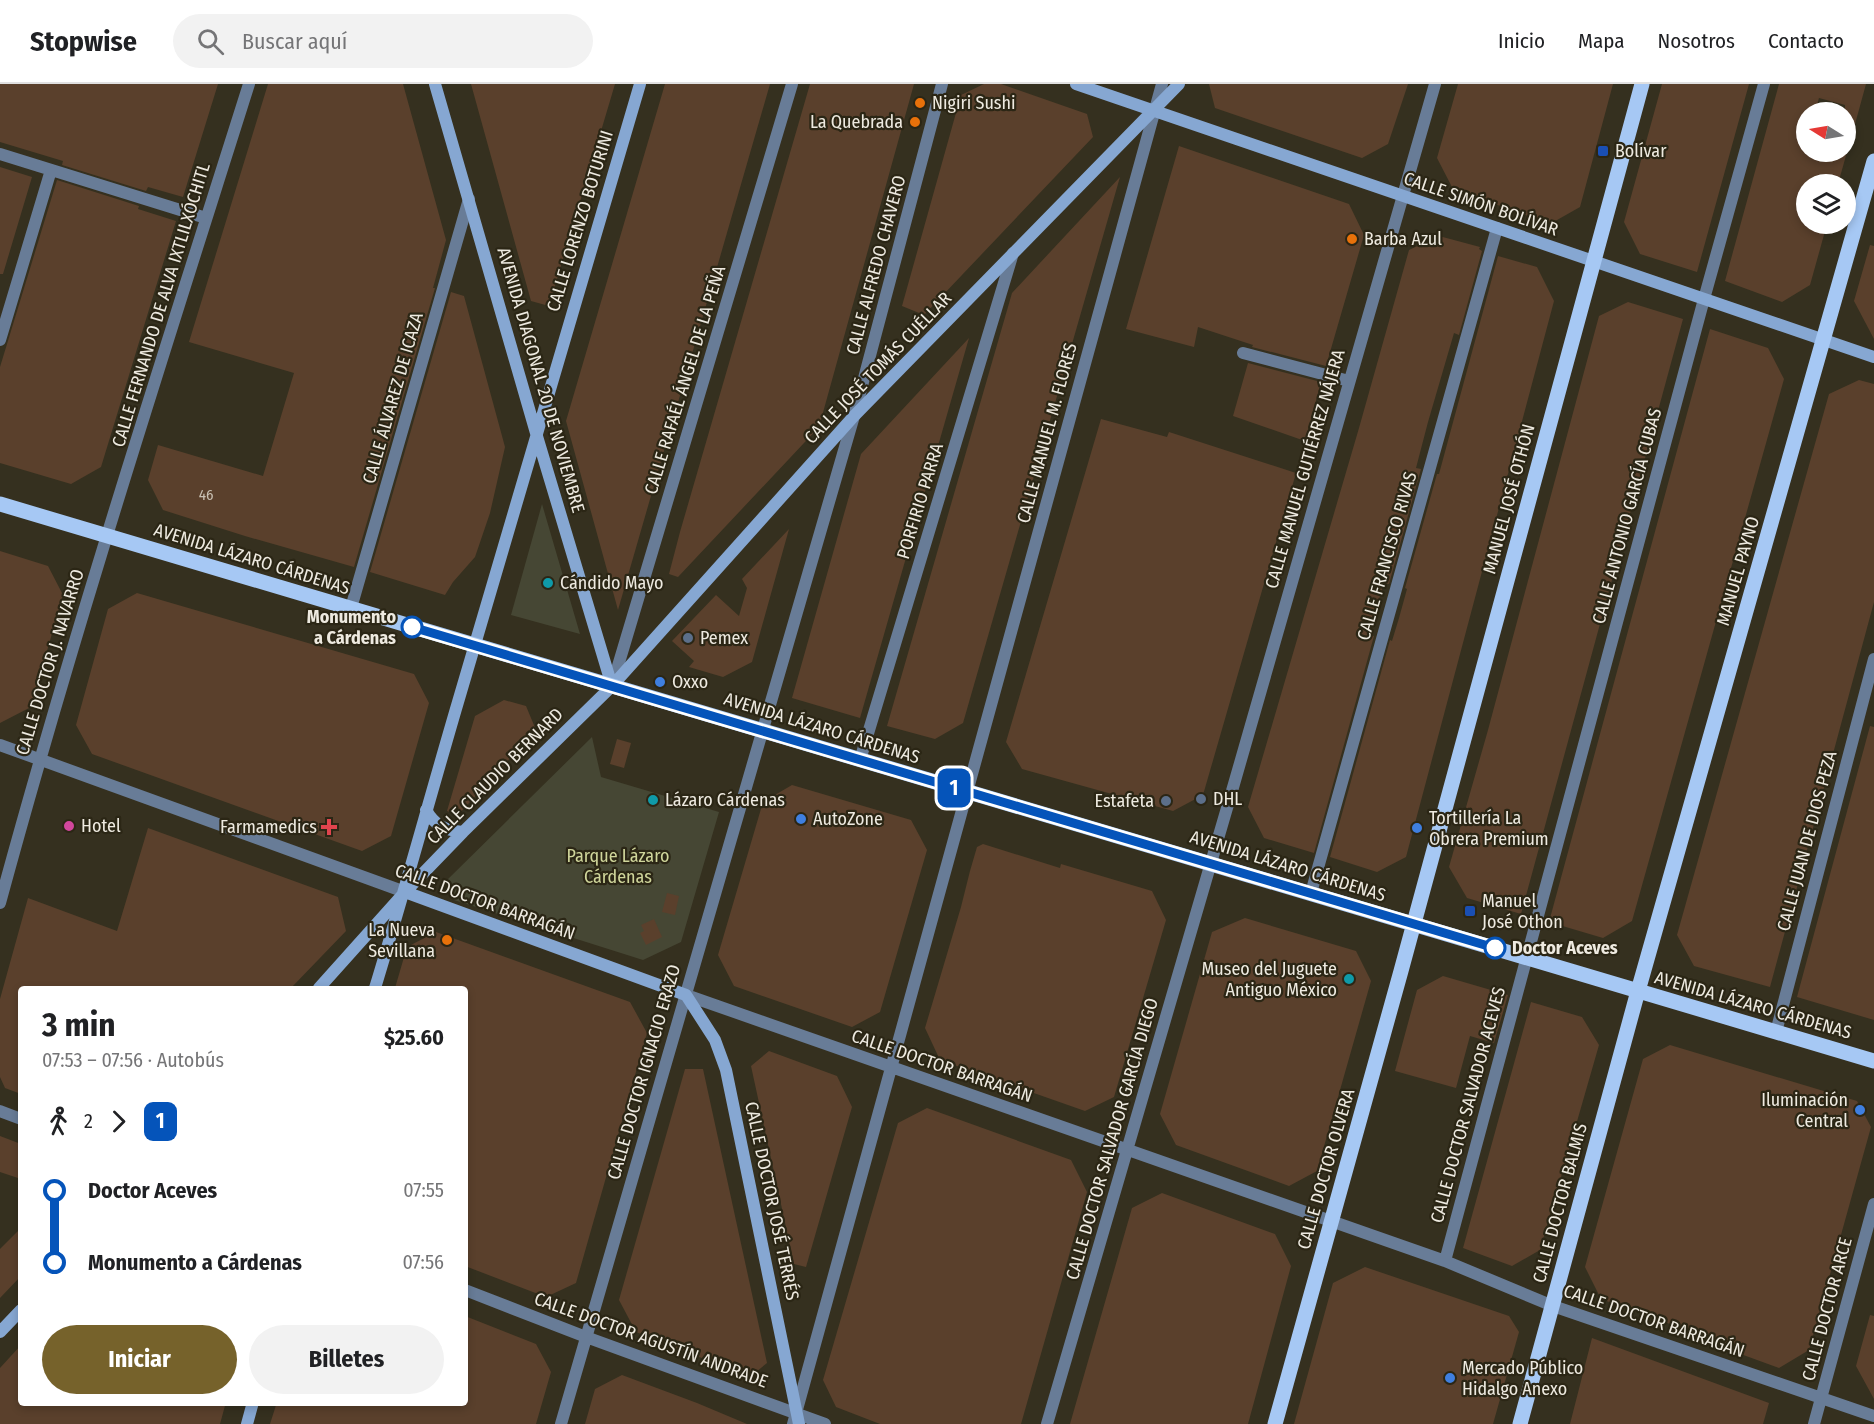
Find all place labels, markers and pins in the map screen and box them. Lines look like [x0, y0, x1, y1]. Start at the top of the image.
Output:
place label: Nigiri Sushi [932, 92, 1016, 114]
marker: Nigiri Sushi [913, 96, 927, 110]
place label: La Quebrada [810, 111, 903, 133]
marker: La Quebrada [908, 115, 922, 129]
place label: Bolívar [1615, 140, 1667, 162]
marker: Bolívar [1596, 144, 1610, 158]
place label: Barba Azul [1364, 228, 1442, 250]
marker: Barba Azul [1345, 232, 1359, 246]
place label: Cándido Mayo [560, 572, 664, 594]
marker: Cándido Mayo [541, 576, 555, 590]
place label: Monumento a Cárdenas [307, 606, 396, 649]
marker: Monumento a Cárdenas [401, 616, 423, 638]
place label: Pemex [700, 627, 748, 649]
marker: Pemex [681, 631, 695, 645]
place label: Oxxo [672, 671, 708, 693]
marker: Oxxo [653, 675, 667, 689]
place label: DHL [1213, 788, 1242, 810]
place label: Lázaro Cárdenas [665, 789, 785, 811]
place label: Estafeta [1095, 790, 1154, 812]
marker: DHL [1194, 792, 1208, 806]
marker: Lázaro Cárdenas [646, 793, 660, 807]
marker: Estafeta [1159, 794, 1173, 808]
place label: Tortillería La Obrera Premium [1429, 807, 1549, 850]
place label: AutoZone [813, 808, 883, 830]
marker: AutoZone [794, 812, 808, 826]
place label: Hotel [81, 815, 121, 837]
place label: Farmamedics [220, 816, 317, 838]
marker: Hotel [62, 819, 76, 833]
marker: Farmamedics [322, 820, 336, 834]
marker: Tortillería La Obrera Premium [1410, 821, 1424, 835]
place label: Manuel José Othon [1482, 890, 1563, 933]
marker: Manuel José Othon [1463, 904, 1477, 918]
place label: La Nueva Sevillana [368, 919, 435, 962]
marker: La Nueva Sevillana [440, 933, 454, 947]
marker: Doctor Aceves [1484, 937, 1506, 959]
place label: Doctor Aceves [1512, 937, 1618, 959]
place label: Museo del Juguete Antiguo México [1202, 958, 1337, 1001]
marker: Museo del Juguete Antiguo México [1342, 972, 1356, 986]
place label: Iluminación Central [1761, 1089, 1848, 1132]
marker: Iluminación Central [1853, 1103, 1867, 1117]
place label: Mercado Público Hidalgo Anexo [1462, 1357, 1583, 1400]
marker: Mercado Público Hidalgo Anexo [1443, 1371, 1457, 1385]

